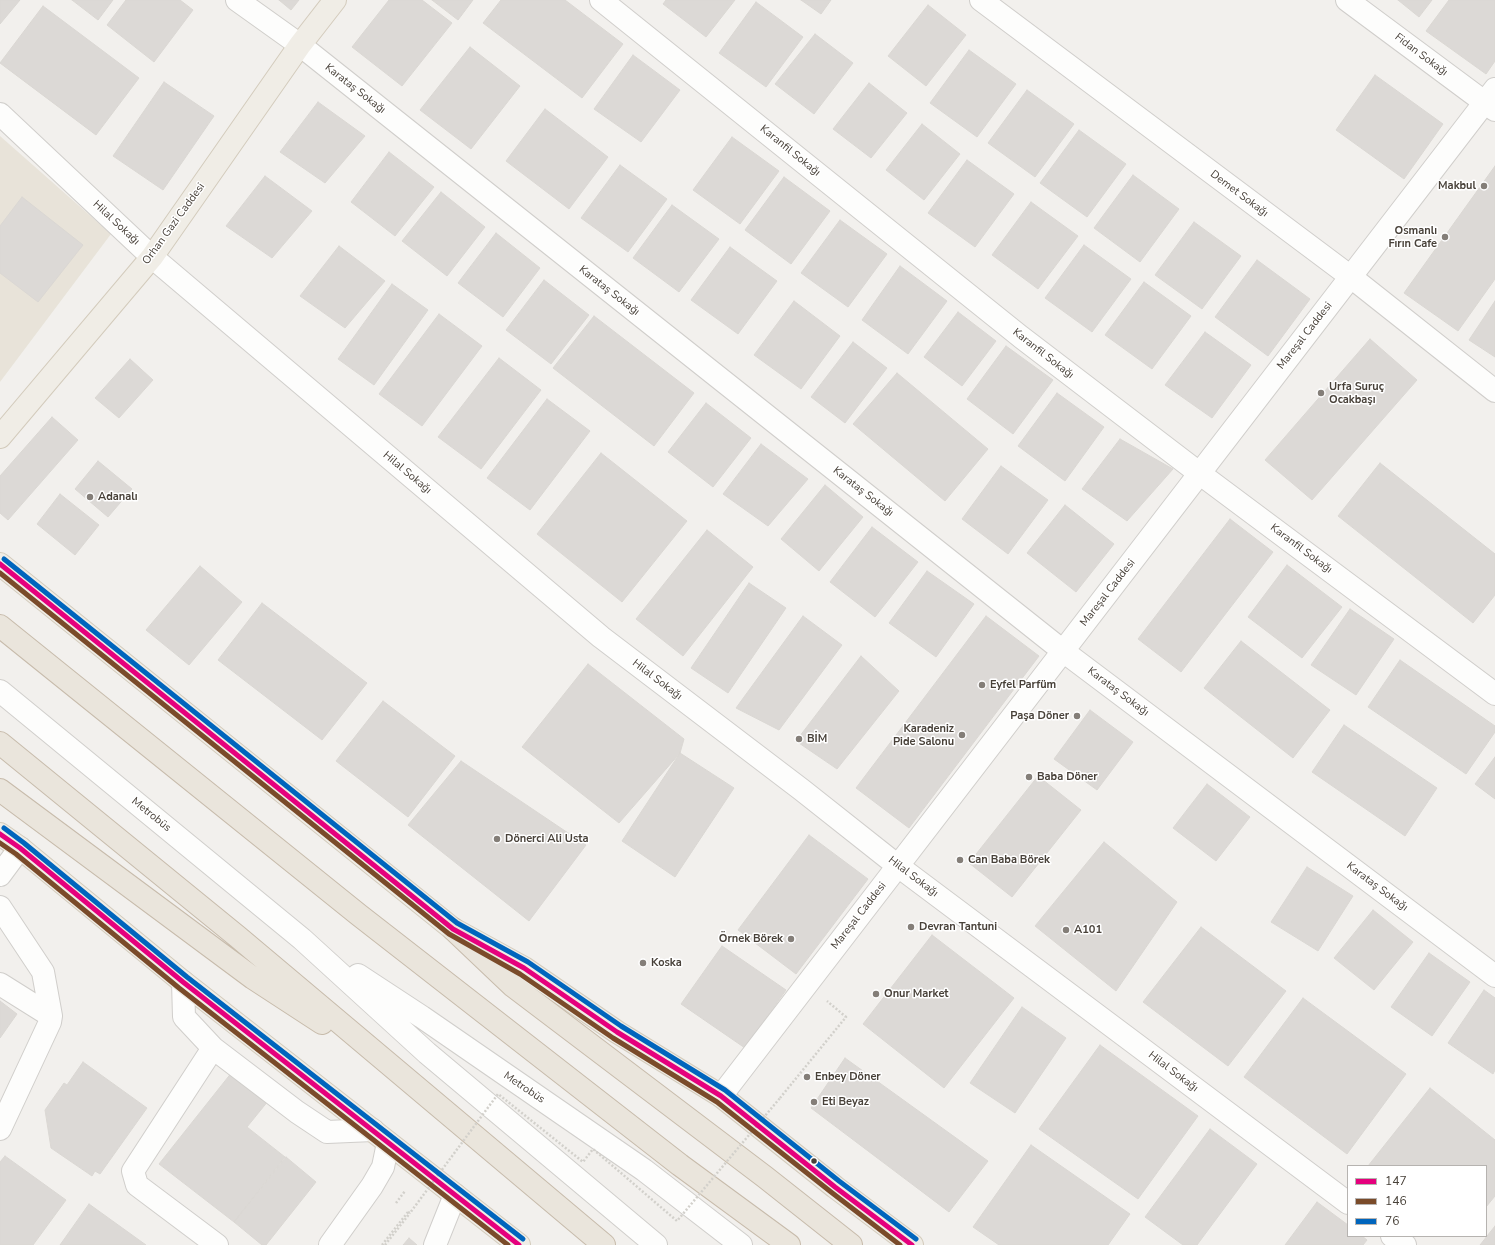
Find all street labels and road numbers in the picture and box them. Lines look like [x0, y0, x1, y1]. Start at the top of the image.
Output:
street label: Fidan Sokağı [1392, 31, 1450, 79]
street label: Karataş Sokağı [322, 61, 388, 117]
street label: Karanfil Sokağı [757, 123, 823, 179]
street label: Demet Sokağı [1207, 168, 1271, 220]
street label: Orhan Gazi Caddesi [140, 181, 208, 267]
street label: Hilal Sokağı [90, 198, 142, 248]
street label: Karataş Sokağı [576, 263, 642, 319]
street label: Mareşal Caddesi [1275, 300, 1335, 372]
street label: Karanfil Sokağı [1010, 326, 1076, 382]
street label: Hilal Sokağı [380, 449, 434, 497]
street label: Karataş Sokağı [830, 464, 896, 520]
street label: Karanfil Sokağı [1267, 521, 1335, 577]
street label: Mareşal Caddesi [1078, 557, 1138, 629]
street label: Hilal Sokağı [629, 657, 685, 703]
street label: Karataş Sokağı [1085, 665, 1151, 719]
street label: Metrobüs [129, 795, 173, 835]
street label: Hilal Sokağı [885, 854, 941, 900]
street label: Karataş Sokağı [1344, 860, 1410, 914]
street label: Mareşal Caddesi [829, 880, 889, 952]
street label: Hilal Sokağı [1145, 1049, 1201, 1095]
street label: Metrobüs [501, 1069, 547, 1107]

